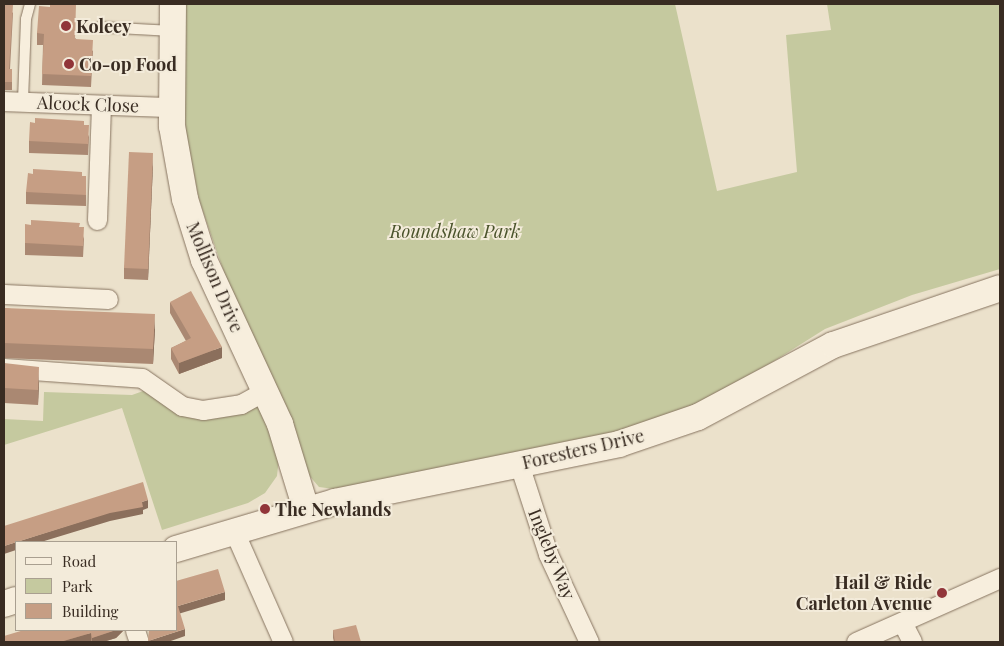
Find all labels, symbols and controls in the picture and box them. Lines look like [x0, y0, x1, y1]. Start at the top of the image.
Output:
place label: Koleey [76, 15, 131, 37]
marker: Koleey [60, 20, 72, 32]
place label: Co-op Food [79, 53, 177, 75]
marker: Co-op Food [63, 58, 75, 70]
street label: Alcock Close [36, 91, 140, 117]
street label: Mollison Drive [182, 219, 248, 335]
park label: Roundshaw Park [390, 220, 520, 242]
street label: Foresters Drive [520, 424, 646, 474]
place label: The Newlands [275, 498, 391, 520]
marker: The Newlands [259, 503, 271, 515]
street label: Ingleby Way [524, 505, 580, 603]
legend [15, 541, 178, 631]
text: Road [62, 551, 96, 571]
place label: Hail & Ride Carleton Avenue [795, 572, 932, 614]
text: Park [62, 576, 93, 596]
marker: Hail & Ride Carleton Avenue [936, 587, 948, 599]
text: Building [62, 601, 118, 621]

